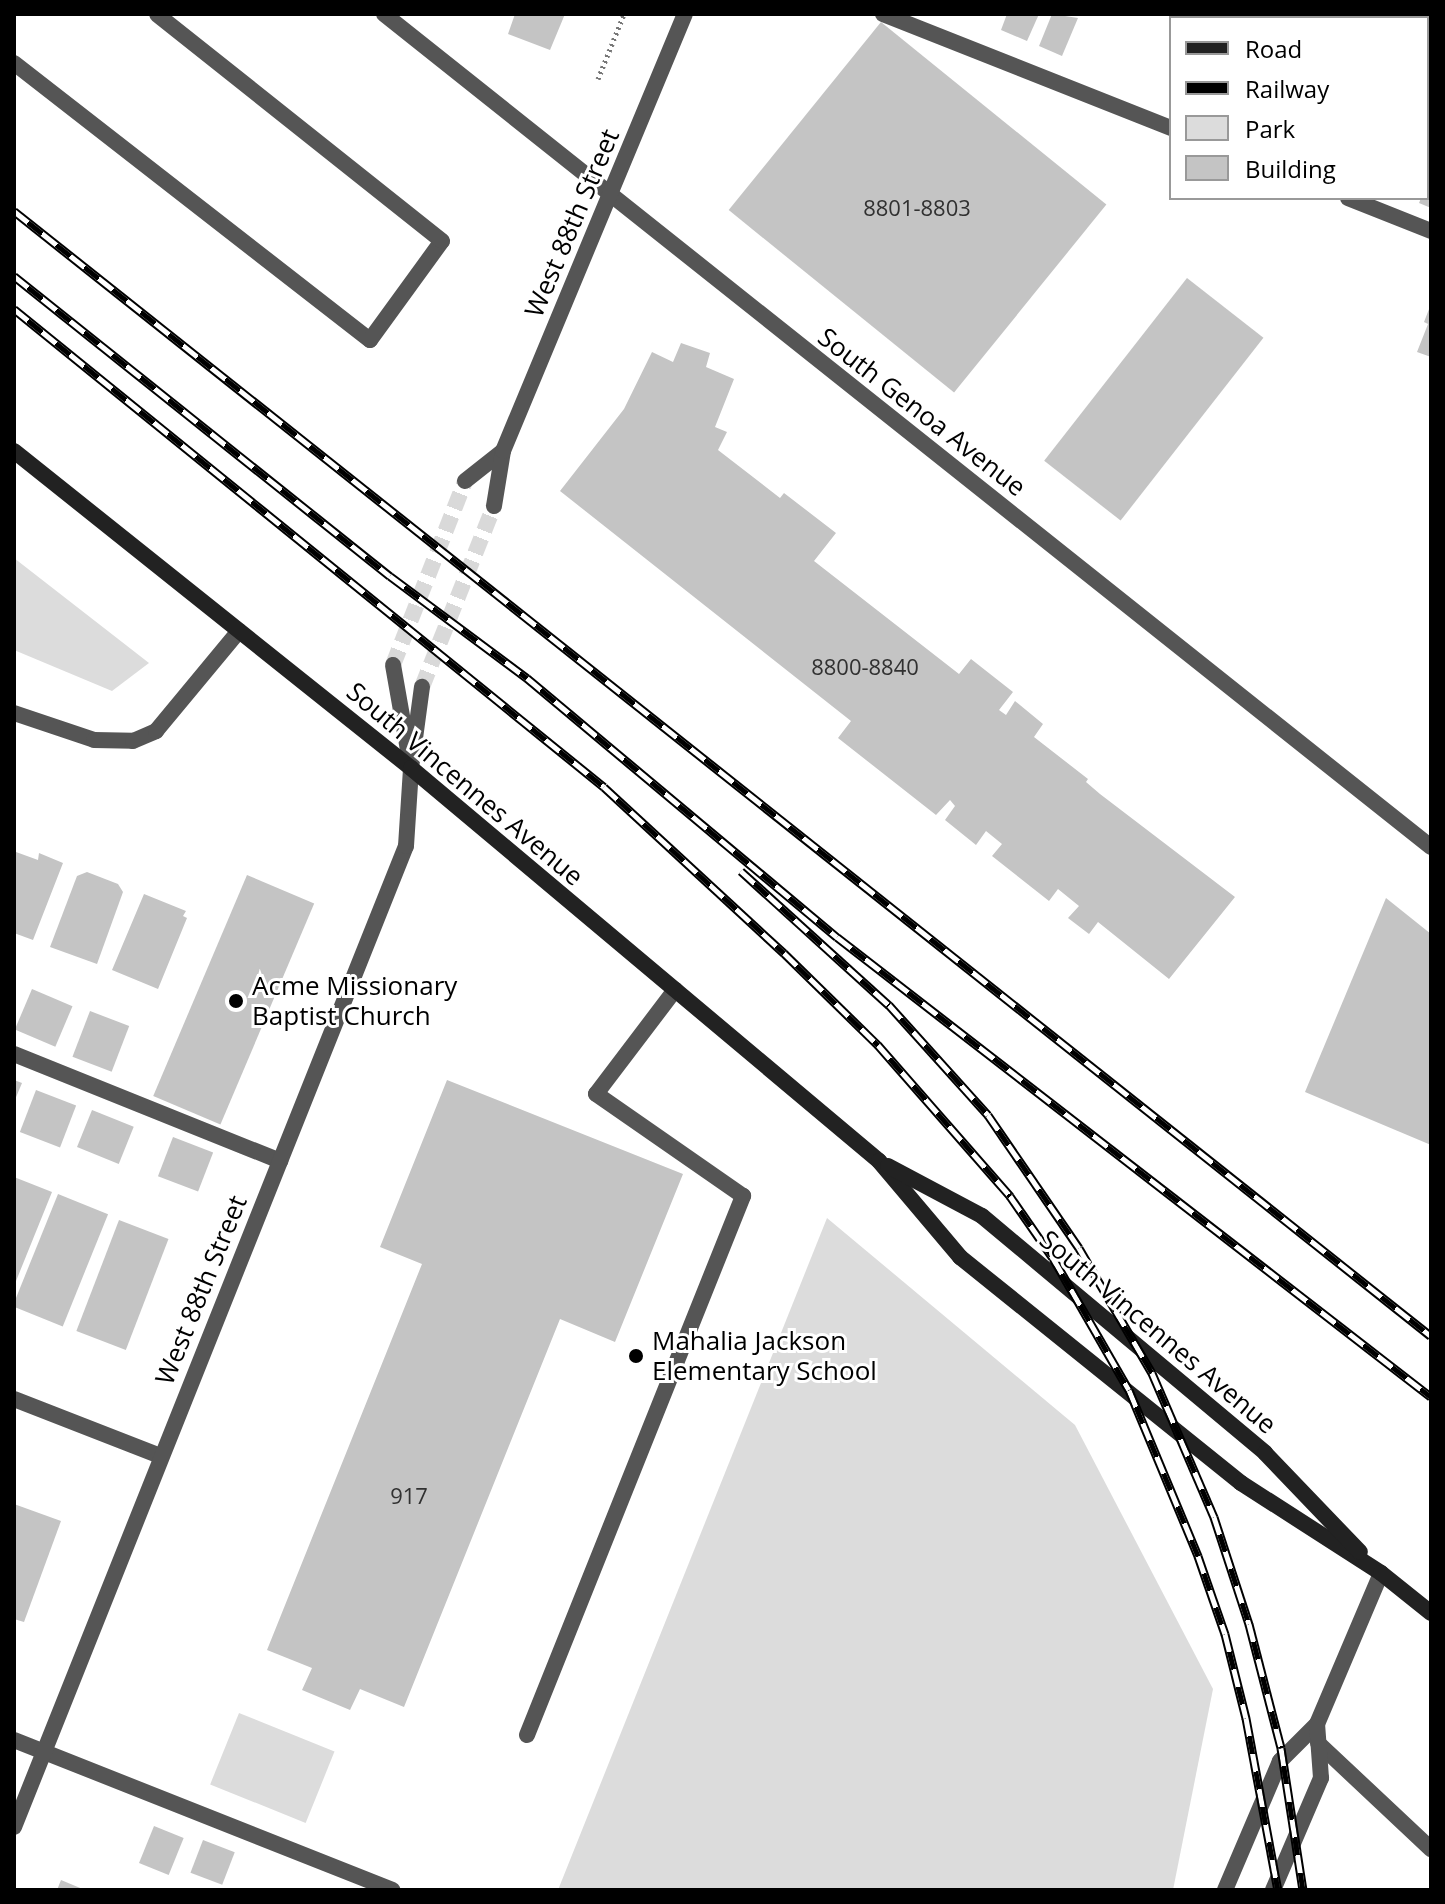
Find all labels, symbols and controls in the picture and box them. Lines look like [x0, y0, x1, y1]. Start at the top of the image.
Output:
legend [1169, 16, 1429, 200]
text: Road [1245, 32, 1302, 65]
text: Railway [1245, 72, 1329, 105]
text: Park [1245, 112, 1295, 145]
street label: West 88th Street [518, 124, 626, 322]
text: Building [1245, 152, 1336, 185]
house number: 8801-8803 [863, 195, 971, 221]
street label: South Genoa Avenue [812, 321, 1032, 503]
house number: 8800-8840 [811, 654, 919, 680]
street label: South Vincennes Avenue [340, 676, 590, 892]
place label: Acme Missionary Baptist Church [252, 970, 457, 1032]
marker: Acme Missionary Baptist Church [227, 992, 245, 1010]
street label: West 88th Street [149, 1191, 253, 1389]
street label: South Vincennes Avenue [1033, 1224, 1283, 1440]
place label: Mahalia Jackson Elementary School [652, 1325, 877, 1386]
marker: Mahalia Jackson Elementary School [627, 1347, 645, 1365]
house number: 917 [390, 1483, 428, 1509]

